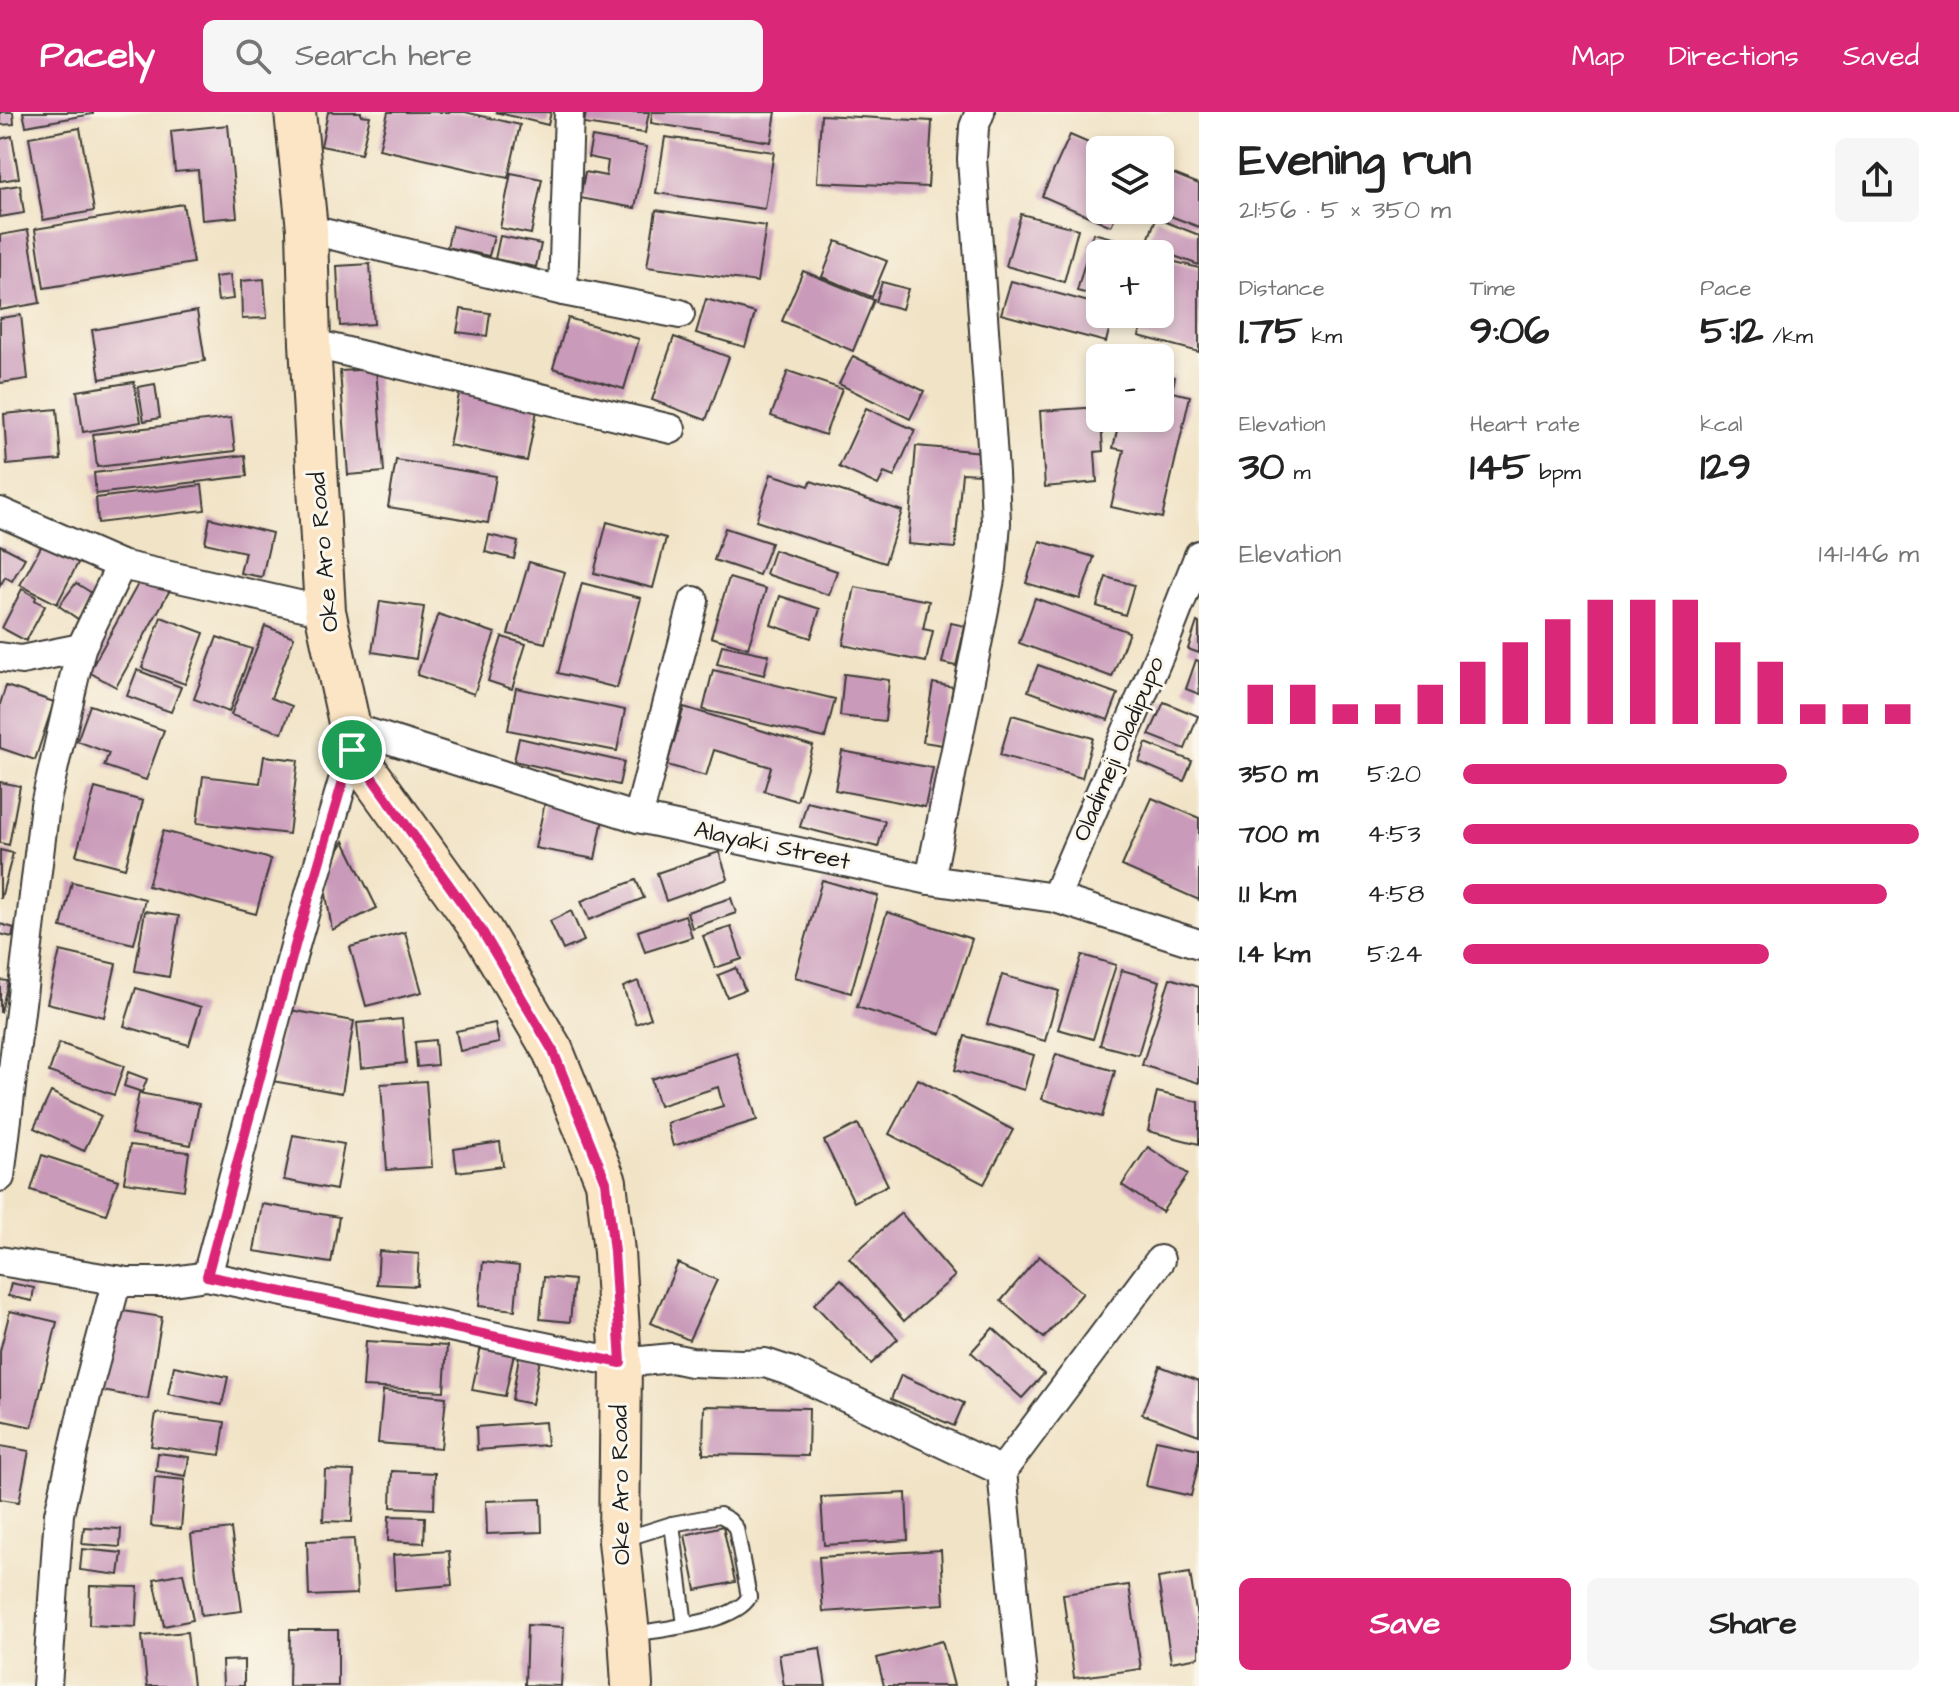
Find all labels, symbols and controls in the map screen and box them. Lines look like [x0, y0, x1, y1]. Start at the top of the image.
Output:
search box [203, 20, 763, 92]
text: Pacely [40, 30, 155, 82]
icon: search [231, 34, 275, 78]
text: Search here [295, 35, 472, 77]
text: Map [1572, 37, 1625, 76]
text: Directions [1669, 37, 1799, 76]
text: Saved [1843, 37, 1919, 76]
text: Evening run [1239, 131, 1471, 192]
map controls [1086, 136, 1174, 432]
button: layers [1086, 136, 1174, 224]
button: share [1835, 138, 1919, 222]
text: 21:56 · 5 × 350 m [1239, 192, 1451, 228]
button: + [1086, 240, 1174, 328]
text: Distance [1239, 273, 1325, 304]
text: Time [1470, 273, 1516, 304]
text: Pace [1700, 273, 1751, 304]
text: 1.75 [1239, 304, 1303, 359]
text: 9:06 [1470, 304, 1549, 359]
text: 5:12 [1700, 304, 1763, 359]
text: km [1303, 321, 1342, 352]
text: /km [1763, 321, 1813, 352]
button: − [1086, 344, 1174, 432]
text: Elevation [1239, 409, 1326, 440]
text: Heart rate [1470, 409, 1580, 440]
text: kcal [1700, 409, 1742, 440]
text: 30 [1239, 440, 1285, 495]
text: 145 [1470, 440, 1530, 495]
text: 129 [1700, 440, 1751, 495]
text: m [1285, 457, 1311, 488]
text: bpm [1530, 457, 1581, 488]
street label: Oke Aro Road [300, 471, 348, 633]
text: Elevation [1239, 536, 1341, 572]
text: 141–146 m [1819, 536, 1919, 572]
street label: Oladimeji Oladipupo [1065, 651, 1173, 847]
pin [318, 716, 386, 784]
icon: arrive [330, 728, 374, 772]
text: 350 m [1239, 756, 1318, 792]
text: 5:20 [1367, 756, 1421, 792]
street label: Alayaki Street [691, 813, 853, 880]
text: 700 m [1239, 816, 1318, 852]
text: 4:53 [1367, 816, 1421, 852]
text: 1.1 km [1239, 876, 1296, 912]
text: 4:58 [1367, 876, 1424, 912]
text: 1.4 km [1239, 936, 1310, 972]
text: 5:24 [1367, 936, 1422, 972]
street label: Oke Aro Road [603, 1405, 639, 1565]
button: Save [1239, 1578, 1571, 1670]
button: Share [1587, 1578, 1919, 1670]

